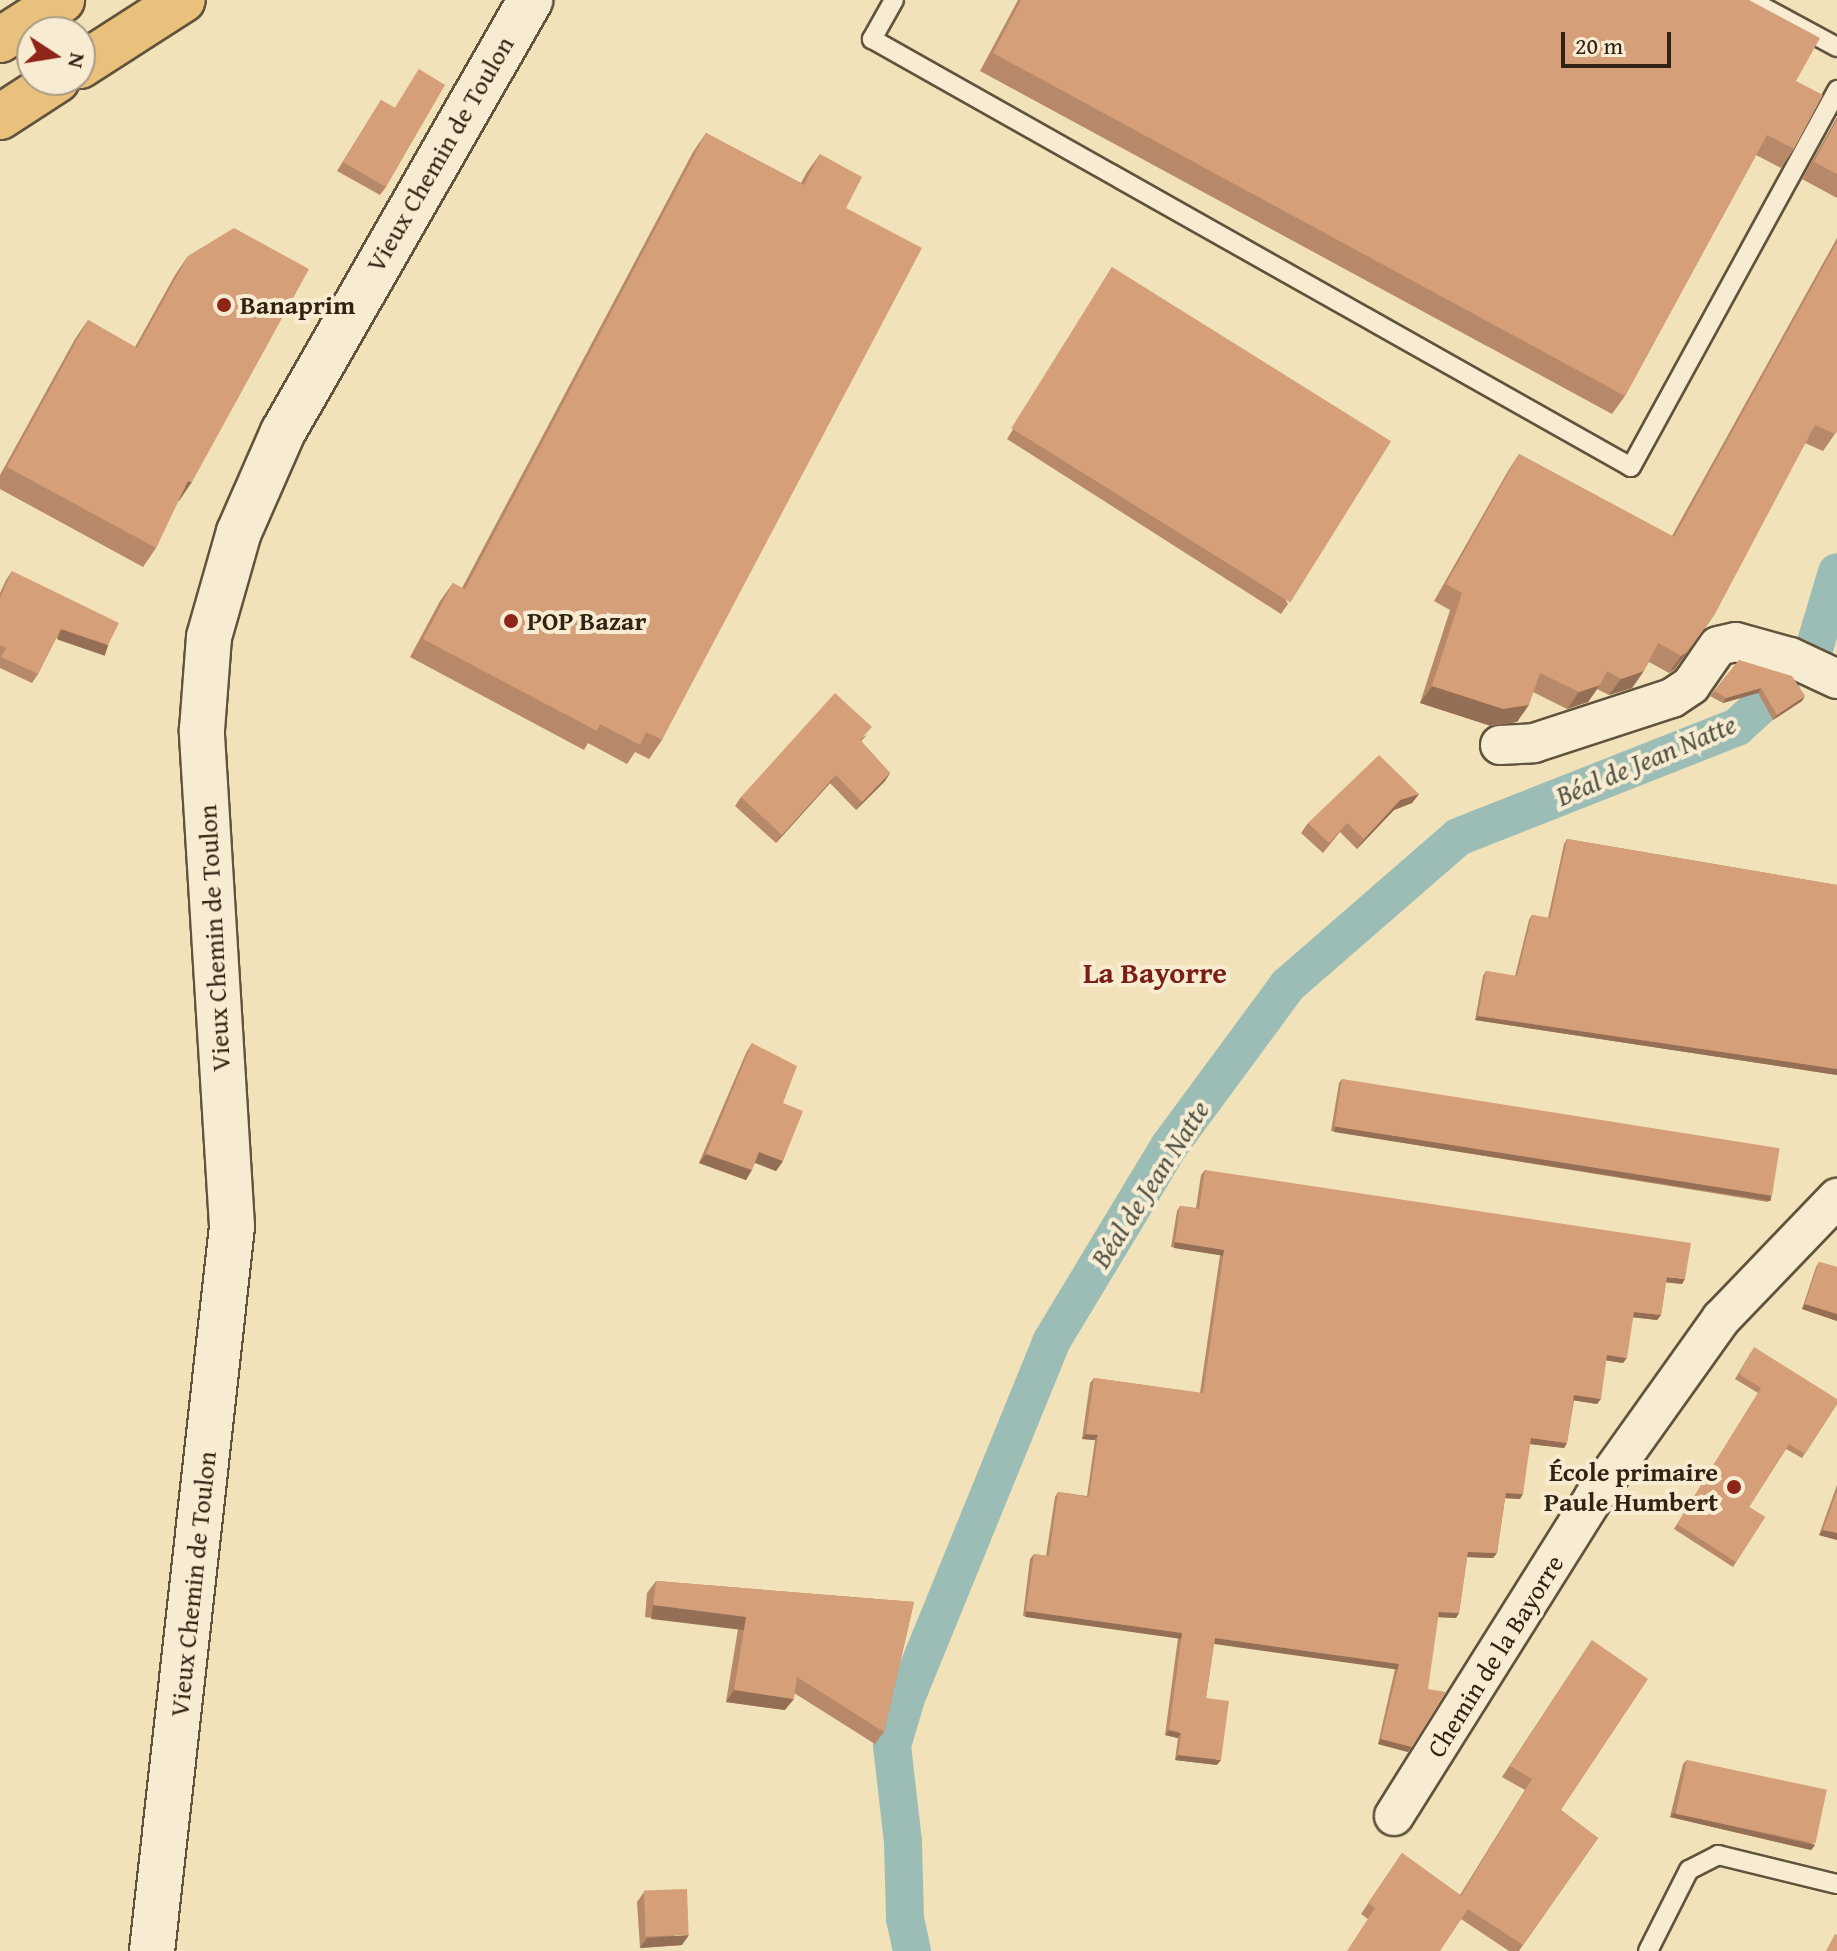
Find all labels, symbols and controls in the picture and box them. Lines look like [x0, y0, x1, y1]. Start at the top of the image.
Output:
north arrow [16, 16, 96, 96]
scale bar [1565, 16, 1675, 66]
text: 20 m [1575, 28, 1623, 63]
street label: Vieux Chemin de Toulon [360, 30, 520, 278]
text: N [60, 50, 95, 71]
place label: Banaprim [240, 289, 355, 321]
marker: Banaprim [215, 296, 233, 314]
place label: POP Bazar [527, 605, 646, 637]
marker: POP Bazar [502, 612, 520, 630]
water label: Béal de Jean Natte [1551, 707, 1741, 813]
street label: Vieux Chemin de Toulon [191, 804, 237, 1072]
district label: La Bayorre [1083, 954, 1227, 990]
water label: Béal de Jean Natte [1084, 1094, 1216, 1274]
street label: Vieux Chemin de Toulon [164, 1449, 222, 1719]
place label: École primaire Paule Humbert [1544, 1456, 1718, 1518]
marker: École primaire Paule Humbert [1725, 1478, 1743, 1496]
street label: Chemin de la Bayorre [1420, 1549, 1570, 1763]

